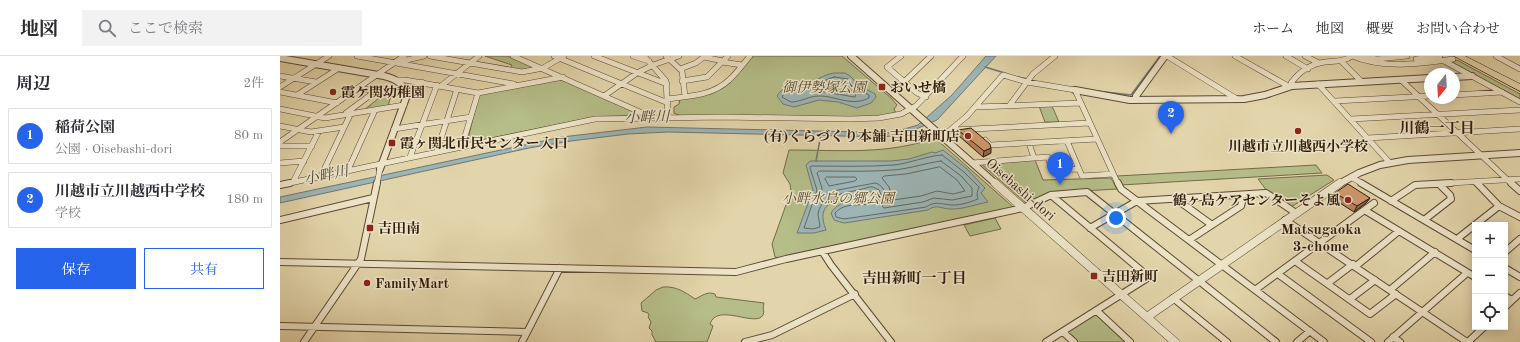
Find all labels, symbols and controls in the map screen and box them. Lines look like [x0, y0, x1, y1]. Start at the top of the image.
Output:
search box [82, 10, 362, 46]
icon: search [96, 17, 118, 39]
text: 地図 [20, 21, 58, 40]
text: ここで検索 [128, 22, 203, 37]
text: ホーム [1252, 22, 1294, 36]
text: 地図 [1316, 22, 1344, 36]
text: 概要 [1366, 22, 1394, 36]
text: お問い合わせ [1416, 22, 1500, 36]
north arrow [1424, 68, 1460, 104]
text: 周辺 [16, 76, 50, 93]
text: 2件 [243, 77, 264, 90]
park label: 御伊勢塚公園 [782, 80, 868, 95]
place label: おいせ橋 [890, 80, 946, 95]
marker: おいせ橋 [877, 82, 887, 92]
place label: 霞ケ関幼稚園 [341, 85, 425, 100]
marker: 霞ケ関幼稚園 [328, 87, 338, 97]
pin: 2 [1158, 101, 1184, 134]
water label: 小畔川 [624, 109, 672, 126]
district label: 川鶴一丁目 [1399, 120, 1475, 137]
text: 稲荷公園 [55, 121, 115, 136]
marker: 川越市立川越西小学校 [1293, 126, 1303, 136]
place label: (有)くらづくり本舗 吉田新町店 [764, 128, 960, 144]
text: 1 [26, 129, 34, 142]
text: 80 m [234, 129, 263, 142]
marker: (有)くらづくり本舗 吉田新町店 [963, 131, 973, 141]
place label: 霞ヶ関北市民センター入口 [400, 136, 567, 151]
marker: 霞ヶ関北市民センター入口 [387, 138, 397, 148]
place label: 川越市立川越西小学校 [1228, 139, 1368, 154]
text: 公園 · Oisebashi-dori [55, 143, 172, 156]
pin: 1 [1047, 152, 1073, 185]
street label: Oisebashi-dori [983, 156, 1058, 224]
water label: 小畔川 [302, 162, 352, 188]
text: 川越市立川越西中学校 [55, 185, 205, 200]
park label: 小畔水鳥の郷公園 [782, 191, 896, 206]
text: 2 [26, 193, 34, 206]
text: 180 m [226, 193, 263, 206]
place label: 鶴ヶ島ケアセンターそよ風 [1173, 193, 1340, 208]
marker: 鶴ヶ島ケアセンターそよ風 [1343, 195, 1353, 205]
text: 学校 [55, 207, 81, 220]
your location [1106, 208, 1126, 228]
place label: 吉田南 [378, 221, 420, 236]
map controls [1472, 222, 1508, 330]
button: + [1472, 222, 1508, 258]
marker: 吉田南 [365, 223, 375, 233]
district label: Matsugaoka 3-chome [1281, 223, 1362, 255]
button: 保存 [16, 248, 136, 289]
button: 共有 [144, 248, 264, 289]
button: − [1472, 258, 1508, 294]
place label: 吉田新町 [1102, 269, 1159, 284]
district label: 吉田新町一丁目 [861, 270, 967, 287]
marker: 吉田新町 [1089, 271, 1099, 281]
place label: FamilyMart [375, 277, 449, 291]
marker: FamilyMart [362, 278, 372, 288]
button: locate [1472, 294, 1508, 330]

